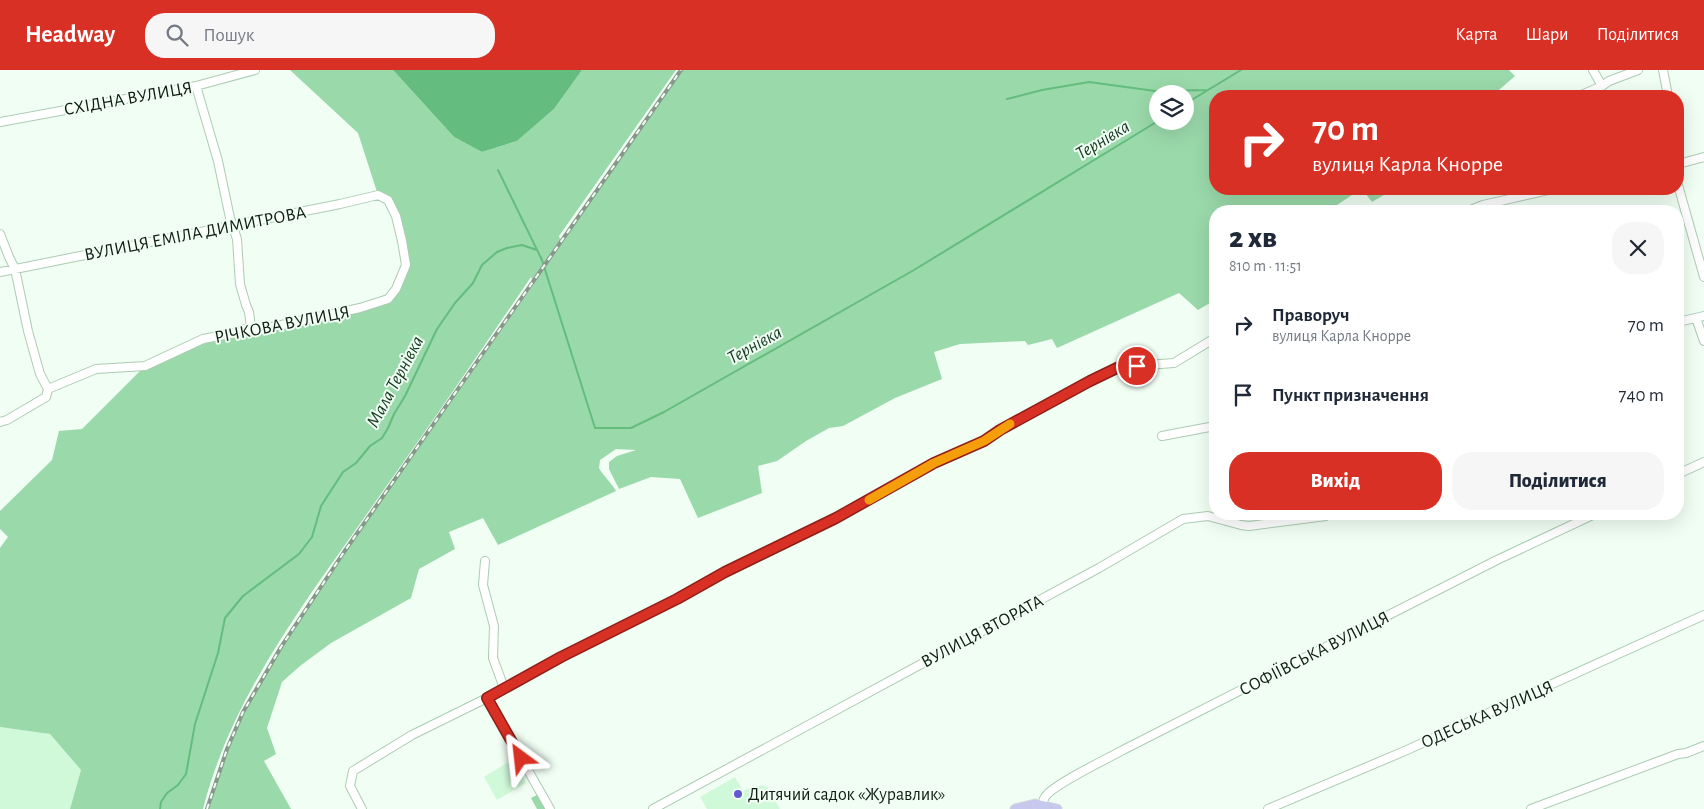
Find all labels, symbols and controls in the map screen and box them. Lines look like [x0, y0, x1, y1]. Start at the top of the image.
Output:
search box [145, 13, 495, 58]
icon: search [163, 21, 191, 49]
text: Headway [25, 23, 115, 47]
text: Пошук [203, 26, 255, 45]
text: Карта [1455, 26, 1497, 44]
text: Шари [1525, 26, 1569, 44]
text: Поділитися [1597, 26, 1679, 44]
street label: СХІДНА ВУЛИЦЯ [63, 79, 194, 119]
map controls [1149, 85, 1194, 130]
button: layers [1149, 85, 1194, 130]
icon: right [1229, 110, 1294, 175]
text: 70 m [1312, 112, 1379, 147]
water label: Тернівка [1073, 117, 1133, 164]
text: вулиця Карла Кнорре [1312, 153, 1503, 175]
street label: ВУЛИЦЯ ЕМІЛА ДИМИТРОВА [83, 204, 308, 264]
button: close [1612, 222, 1664, 274]
text: 2 хв [1229, 223, 1277, 253]
text: 810 m · 11:51 [1229, 258, 1302, 274]
street label: РІЧКОВА ВУЛИЦЯ [213, 303, 351, 347]
text: Праворуч [1272, 306, 1350, 325]
icon: right [1229, 311, 1257, 339]
text: 70 m [1628, 316, 1664, 335]
water label: Тернівка [724, 323, 785, 368]
text: вулиця Карла Кнорре [1272, 328, 1411, 344]
water label: Мала Тернівка [363, 333, 427, 431]
pin [1116, 345, 1158, 387]
icon: arrive [1123, 352, 1151, 380]
icon: arrive [1229, 381, 1257, 409]
text: Пункт призначення [1272, 386, 1429, 405]
text: 740 m [1619, 386, 1664, 405]
button: Вихід [1229, 452, 1442, 510]
button: Поділитися [1452, 452, 1664, 510]
street label: ВУЛИЦЯ ВТОРАТА [918, 592, 1047, 672]
street label: СОФІЇВСЬКА ВУЛИЦЯ [1236, 606, 1392, 700]
street label: ОДЕСЬКА ВУЛИЦЯ [1419, 678, 1556, 752]
position arrow [494, 731, 546, 783]
place label: Дитячий садок «Журавлик» [748, 786, 945, 804]
marker: Дитячий садок «Журавлик» [732, 788, 744, 800]

